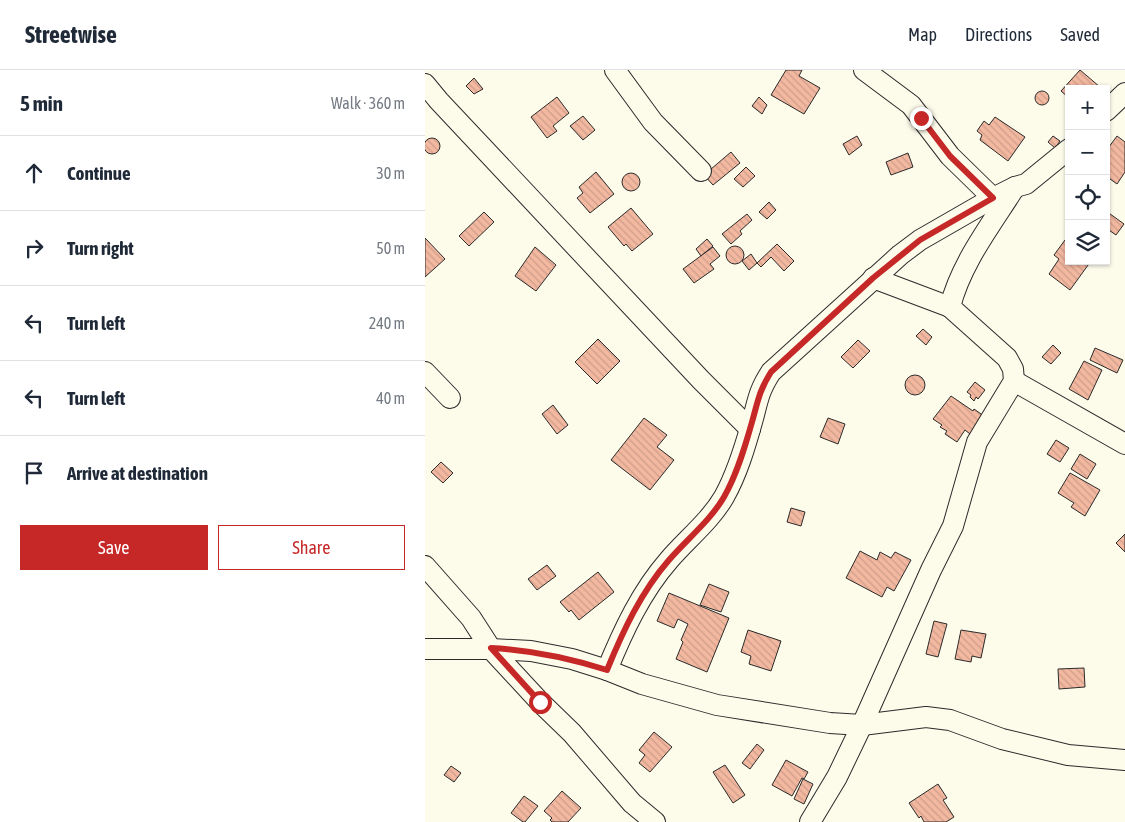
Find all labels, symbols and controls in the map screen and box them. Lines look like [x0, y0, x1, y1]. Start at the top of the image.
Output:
text: Streetwise [25, 21, 117, 48]
text: Map [908, 24, 937, 45]
text: Directions [965, 24, 1032, 45]
text: Saved [1060, 24, 1100, 45]
map controls [1065, 85, 1110, 265]
button: + [1065, 85, 1110, 130]
text: 5 min [20, 91, 63, 115]
text: Walk · 360 m [331, 94, 405, 112]
route end [910, 107, 933, 130]
button: − [1065, 130, 1110, 175]
icon: ahead [20, 159, 48, 187]
text: Continue [67, 162, 131, 184]
text: 30 m [376, 164, 405, 182]
button: locate [1065, 175, 1110, 220]
button: layers [1065, 220, 1110, 265]
icon: right [20, 234, 48, 262]
text: Turn right [67, 237, 134, 259]
text: 50 m [376, 239, 405, 257]
icon: left [20, 309, 48, 337]
text: Turn left [67, 312, 125, 334]
text: 240 m [369, 314, 405, 332]
icon: left [20, 384, 48, 412]
text: Turn left [67, 387, 125, 409]
text: 40 m [376, 389, 405, 407]
icon: arrive [20, 459, 48, 487]
text: Arrive at destination [67, 462, 208, 484]
button: Save [20, 525, 208, 570]
button: Share [218, 525, 405, 570]
route start [529, 691, 552, 714]

